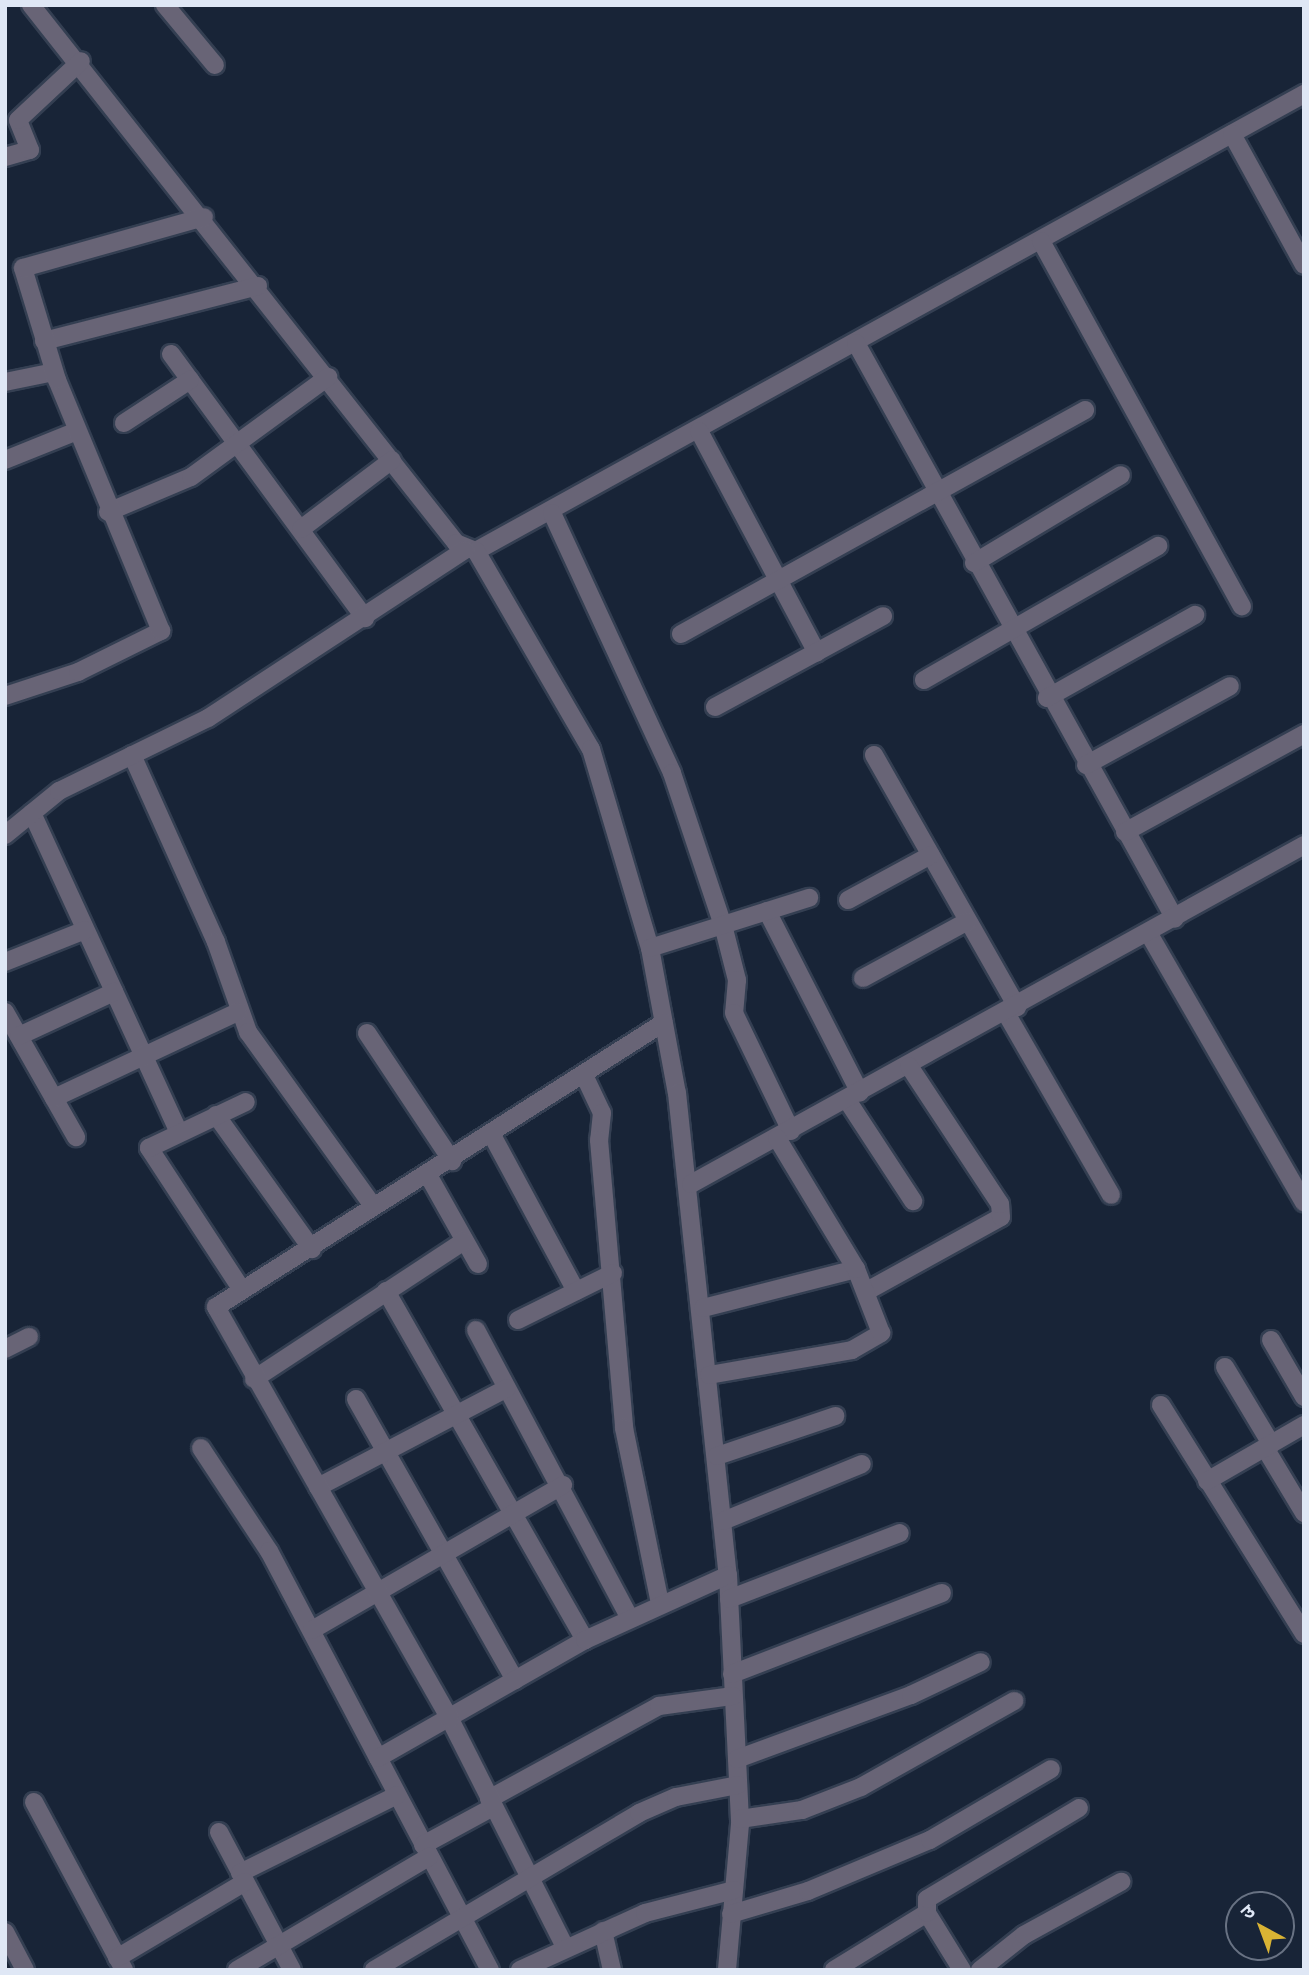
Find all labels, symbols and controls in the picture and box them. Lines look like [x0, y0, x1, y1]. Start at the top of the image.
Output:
north arrow [1225, 1891, 1295, 1961]
text: उ [1236, 1900, 1259, 1924]

